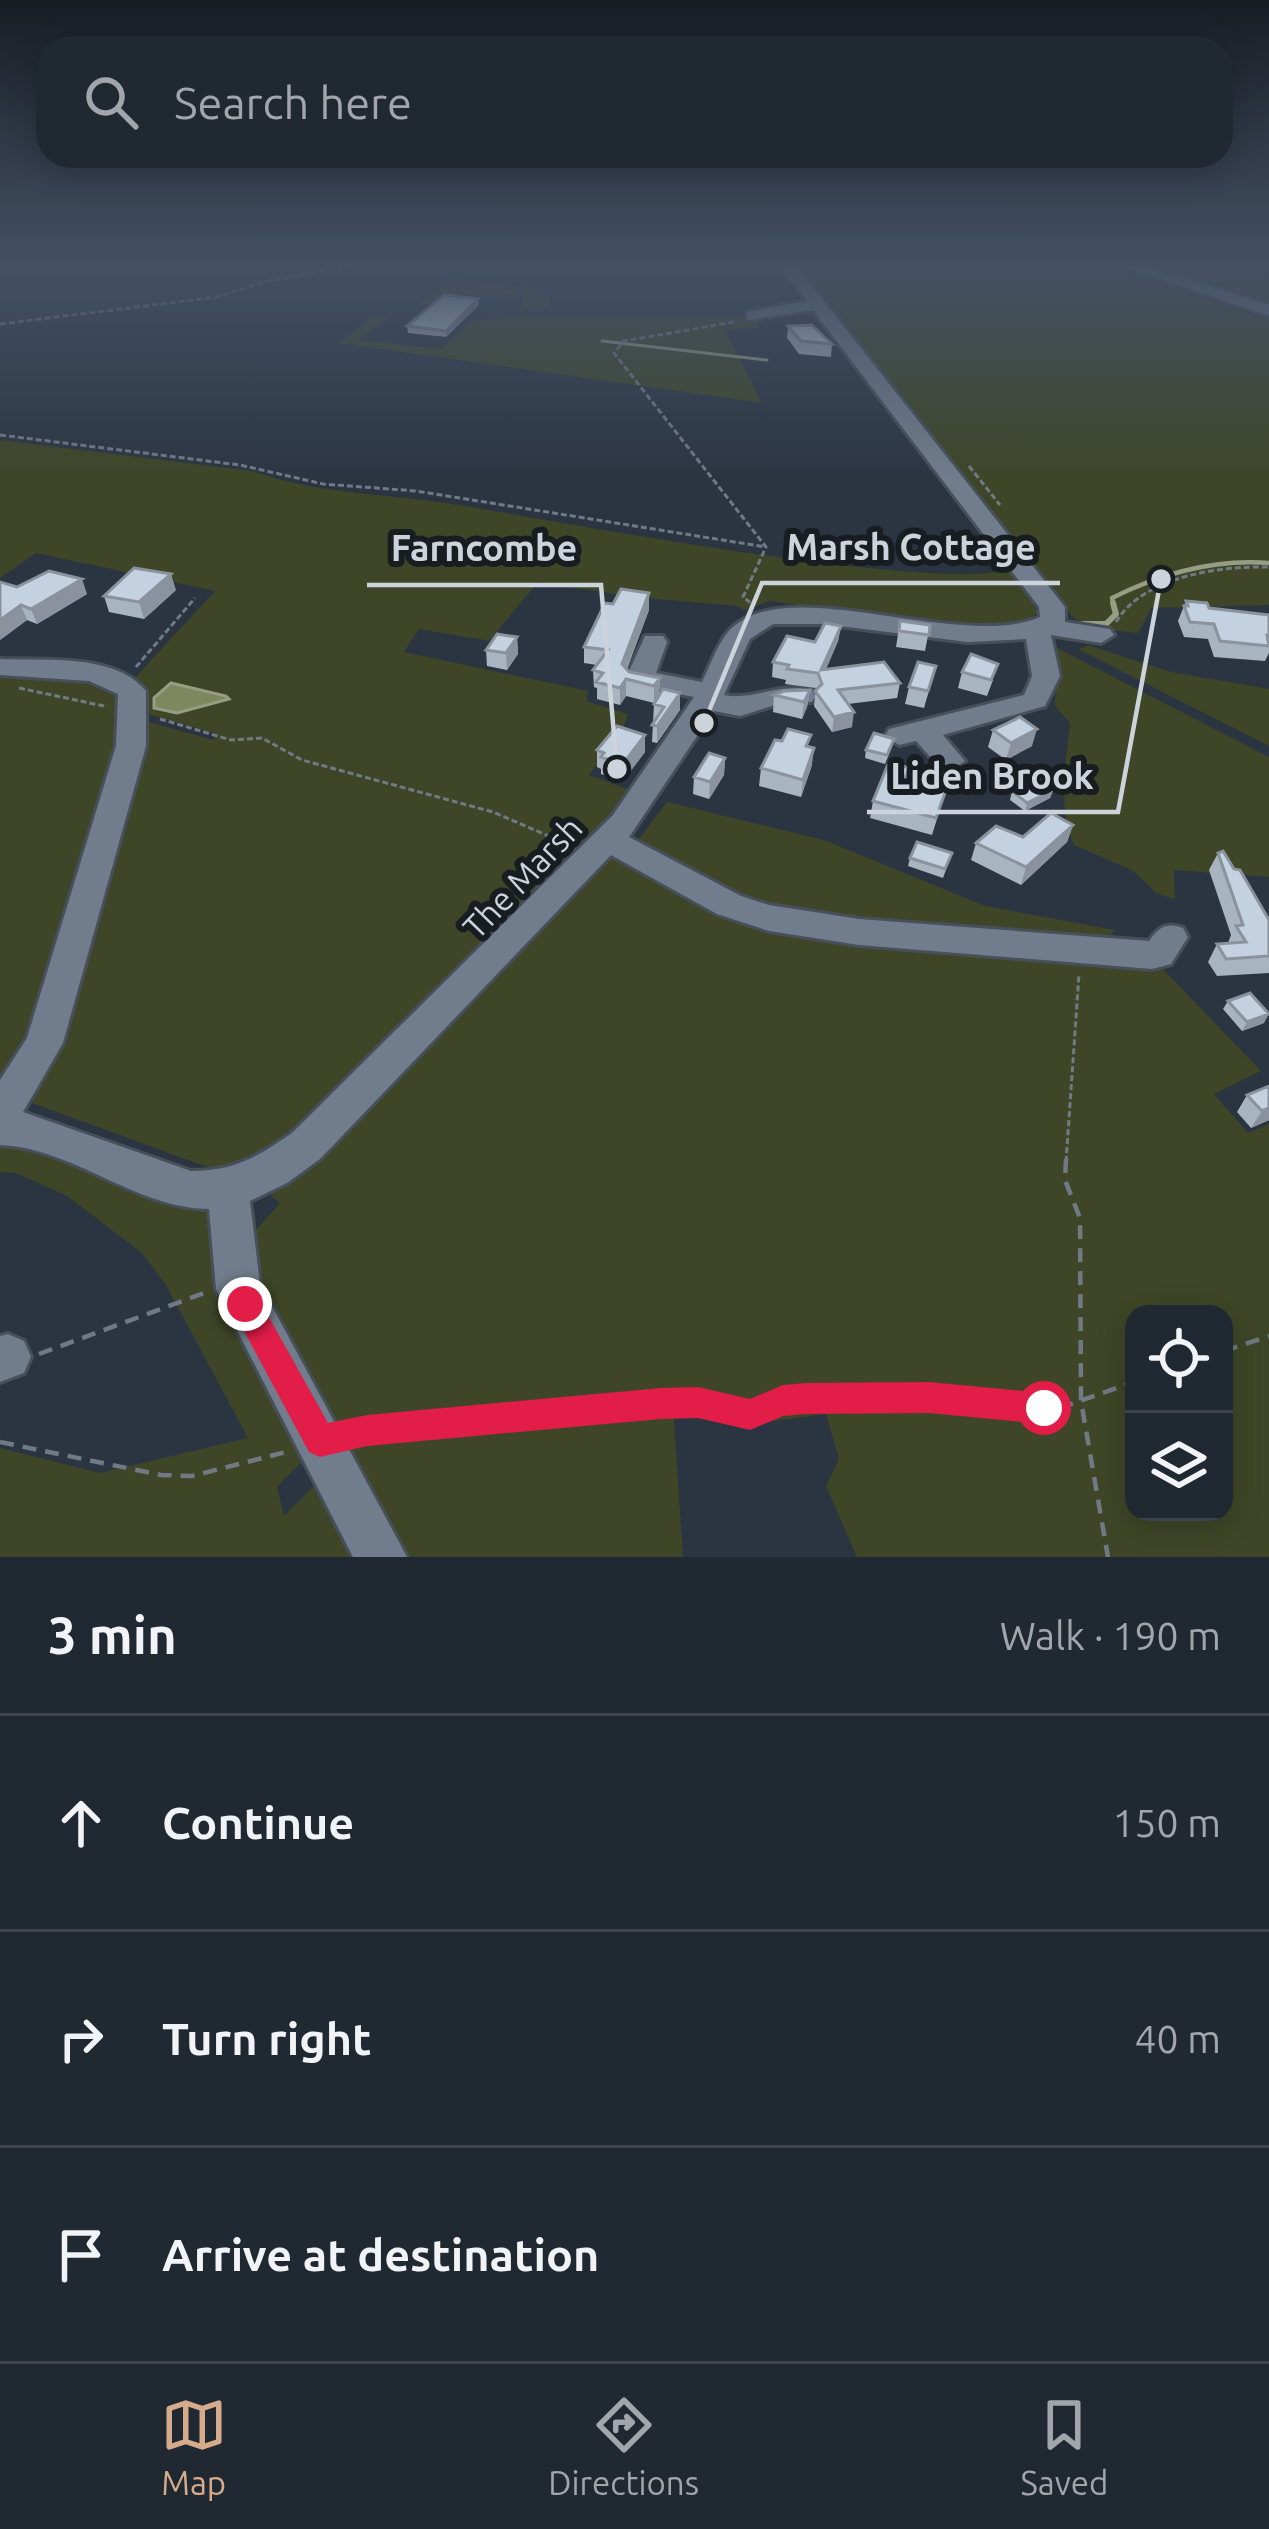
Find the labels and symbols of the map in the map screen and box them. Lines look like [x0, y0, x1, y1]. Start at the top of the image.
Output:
callout: Marsh Cottage [762, 511, 1060, 583]
callout: Farncombe [367, 513, 601, 585]
text: Marsh Cottage [786, 526, 1036, 567]
text: Farncombe [391, 527, 577, 568]
callout: Liden Brook [867, 740, 1118, 812]
text: Liden Brook [890, 755, 1094, 796]
street label: The Marsh [455, 809, 589, 945]
route end [218, 1277, 272, 1331]
route start [1017, 1381, 1071, 1435]

